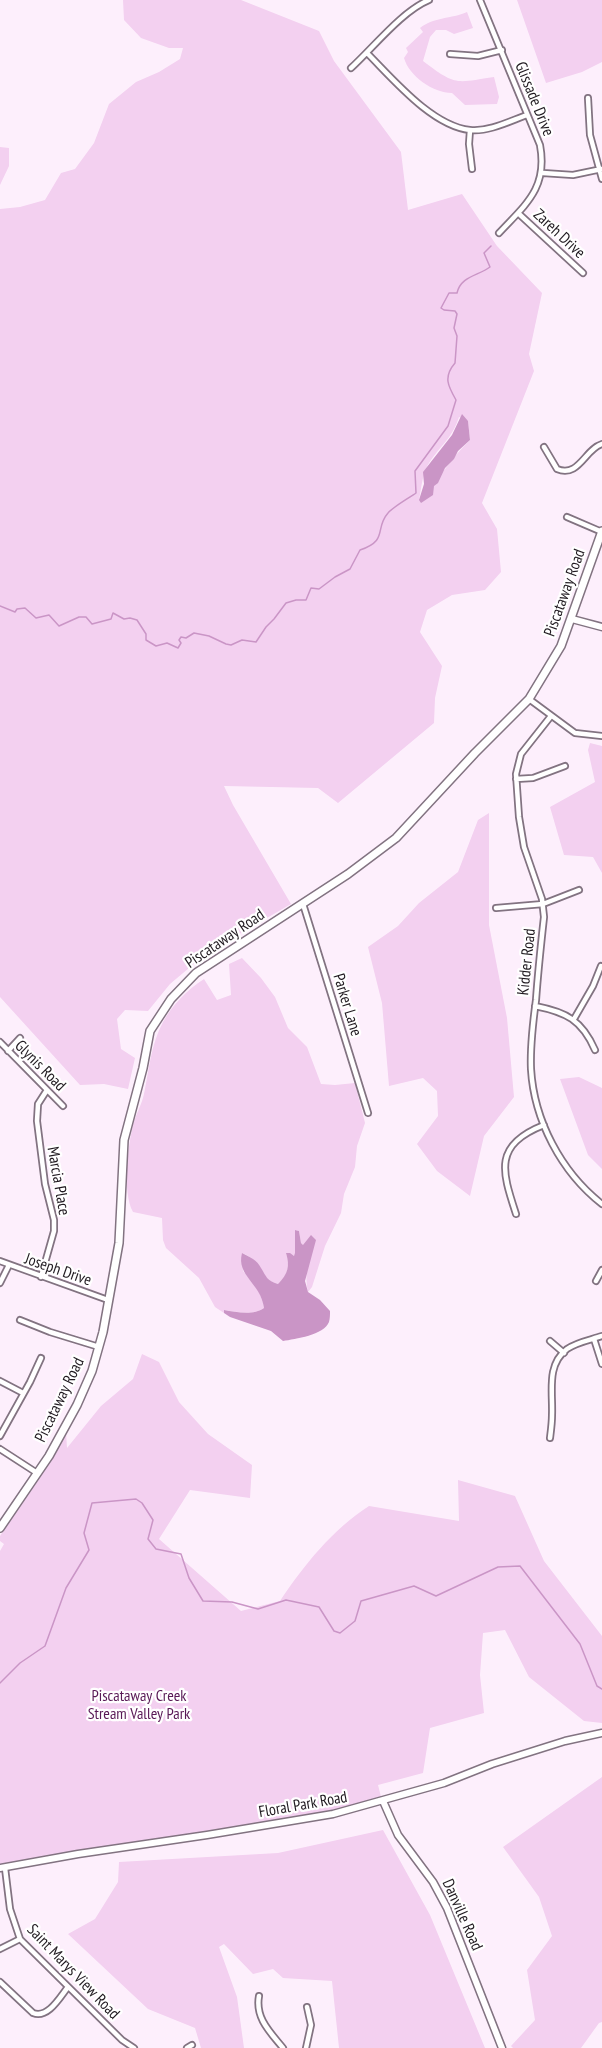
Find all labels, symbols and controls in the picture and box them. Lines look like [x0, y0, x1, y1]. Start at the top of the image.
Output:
street label: Glissade Drive [510, 59, 558, 139]
street label: Zareh Drive [529, 205, 589, 263]
street label: Piscataway Road [540, 547, 590, 639]
street label: Piscataway Road [182, 905, 268, 973]
street label: Kidder Road [514, 928, 540, 996]
street label: Parker Lane [328, 971, 366, 1039]
street label: Glynis Road [11, 1037, 69, 1095]
street label: Marcia Place [43, 1145, 73, 1217]
street label: Joseph Drive [22, 1250, 94, 1290]
street label: Piscataway Road [31, 1355, 89, 1445]
park label: Piscataway Creek Stream Valley Park [88, 1686, 190, 1724]
street label: Floral Park Road [257, 1788, 349, 1822]
street label: Danville Road [438, 1876, 486, 1954]
street label: Saint Marys View Road [23, 1920, 123, 2024]

